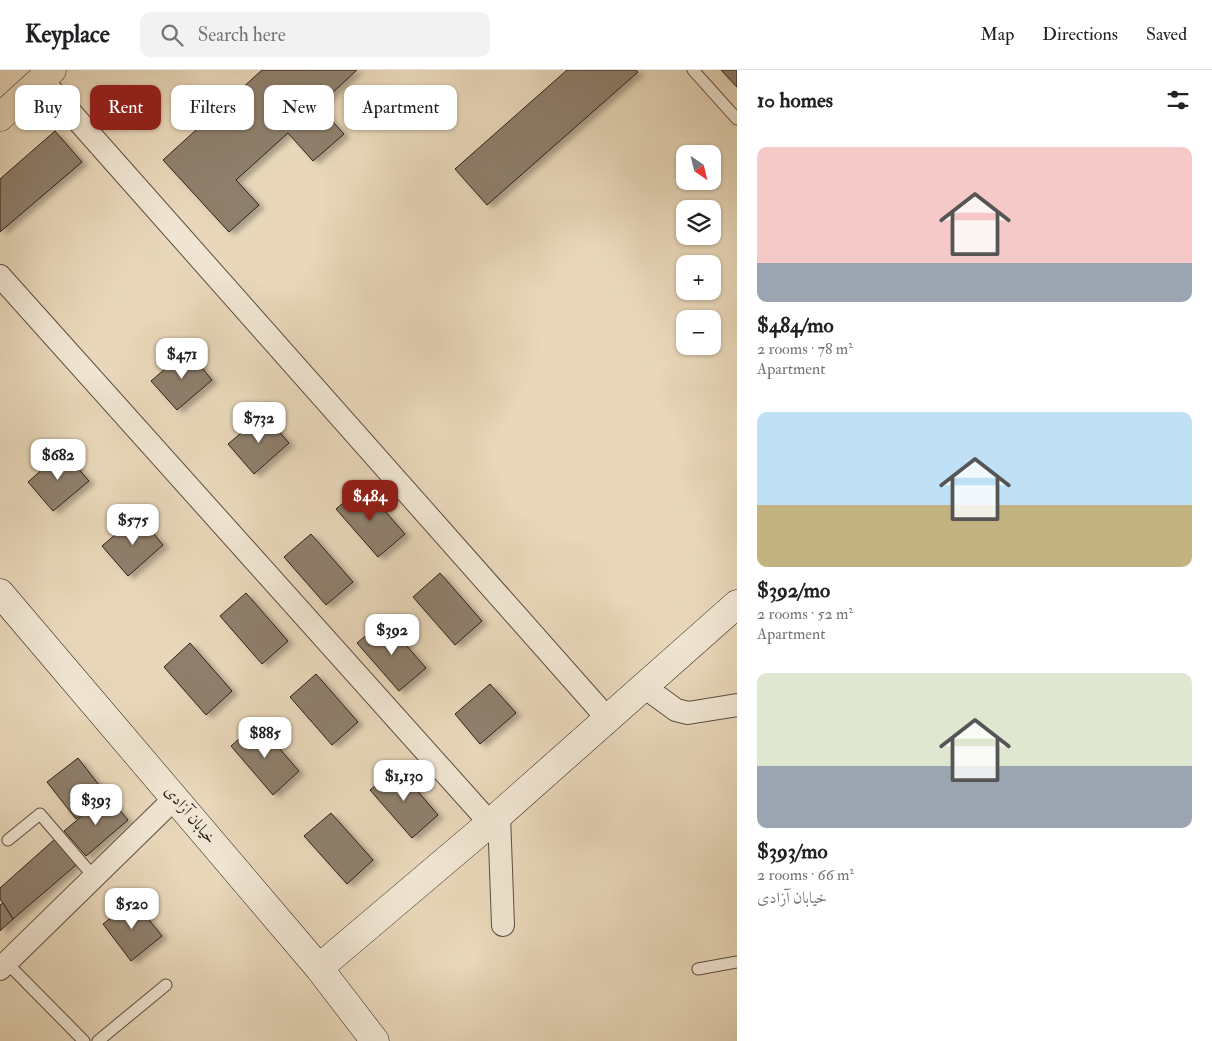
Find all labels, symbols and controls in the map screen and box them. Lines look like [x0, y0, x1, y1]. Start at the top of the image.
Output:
search box [140, 12, 490, 57]
text: Keyplace [25, 19, 110, 50]
icon: search [158, 21, 186, 49]
text: Search here [198, 23, 286, 47]
text: Map [981, 23, 1014, 46]
text: Directions [1042, 23, 1118, 46]
text: Saved [1146, 23, 1187, 46]
chip: Buy [15, 85, 80, 130]
chip: Rent [90, 85, 161, 130]
chip: Filters [171, 85, 254, 130]
chip: New [264, 85, 334, 130]
chip: Apartment [344, 85, 457, 130]
icon: filters [1164, 86, 1192, 114]
text: 10 homes [757, 87, 833, 114]
north arrow [676, 145, 721, 190]
map controls [676, 145, 721, 355]
icon: home [930, 179, 1020, 269]
button: layers [676, 200, 721, 245]
button: + [676, 255, 721, 300]
button: − [676, 310, 721, 355]
text: $484/mo [757, 312, 834, 339]
pin: $471 [152, 338, 212, 380]
text: 2 rooms · 78 m² [757, 339, 853, 359]
text: $471 [167, 344, 197, 364]
text: Apartment [757, 359, 825, 379]
pin: $732 [229, 402, 289, 444]
text: $732 [244, 408, 274, 428]
pin: $682 [28, 438, 88, 481]
icon: home [930, 444, 1020, 534]
text: $682 [42, 445, 74, 465]
pin: $484 [340, 480, 400, 522]
text: $484 [353, 486, 387, 506]
pin: $575 [103, 504, 163, 546]
text: $575 [118, 510, 148, 530]
text: $392/mo [757, 577, 830, 604]
text: 2 rooms · 52 m² [757, 604, 853, 624]
pin: $392 [362, 614, 422, 656]
text: $392 [376, 620, 408, 640]
text: Apartment [757, 624, 825, 644]
icon: home [930, 705, 1020, 795]
pin: $885 [235, 716, 295, 759]
text: $885 [249, 723, 281, 743]
pin: $1,130 [363, 760, 445, 802]
text: $1,130 [385, 766, 423, 786]
street label: خیابان آزادی [160, 781, 220, 848]
pin: $393 [66, 784, 126, 826]
text: $393 [81, 790, 111, 810]
text: $393/mo [757, 838, 828, 865]
text: 2 rooms · 66 m² [757, 865, 854, 885]
pin: $520 [102, 888, 162, 930]
text: خیابان آزادی [757, 888, 827, 908]
text: $520 [116, 894, 148, 914]

